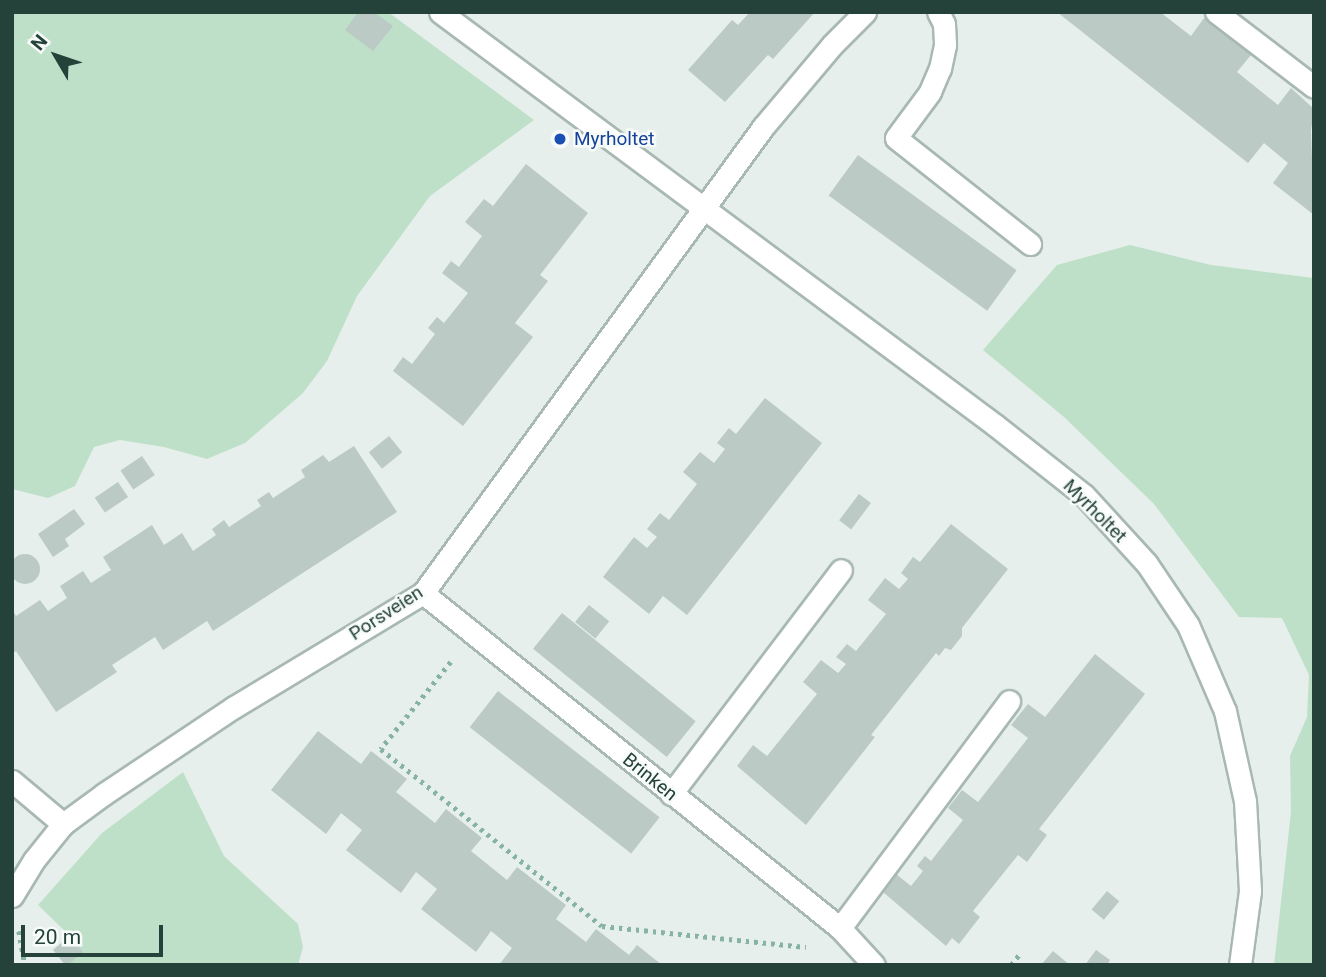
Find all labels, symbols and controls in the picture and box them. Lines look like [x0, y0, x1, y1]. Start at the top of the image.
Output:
north arrow [21, 21, 91, 91]
text: N [26, 30, 52, 55]
place label: Myrholtet [574, 128, 654, 150]
marker: Myrholtet [552, 131, 568, 147]
street label: Myrholtet [1058, 474, 1132, 548]
street label: Porsveien [345, 581, 427, 645]
street label: Brinken [618, 748, 682, 806]
scale bar [24, 911, 166, 955]
text: 20 m [34, 925, 81, 949]

